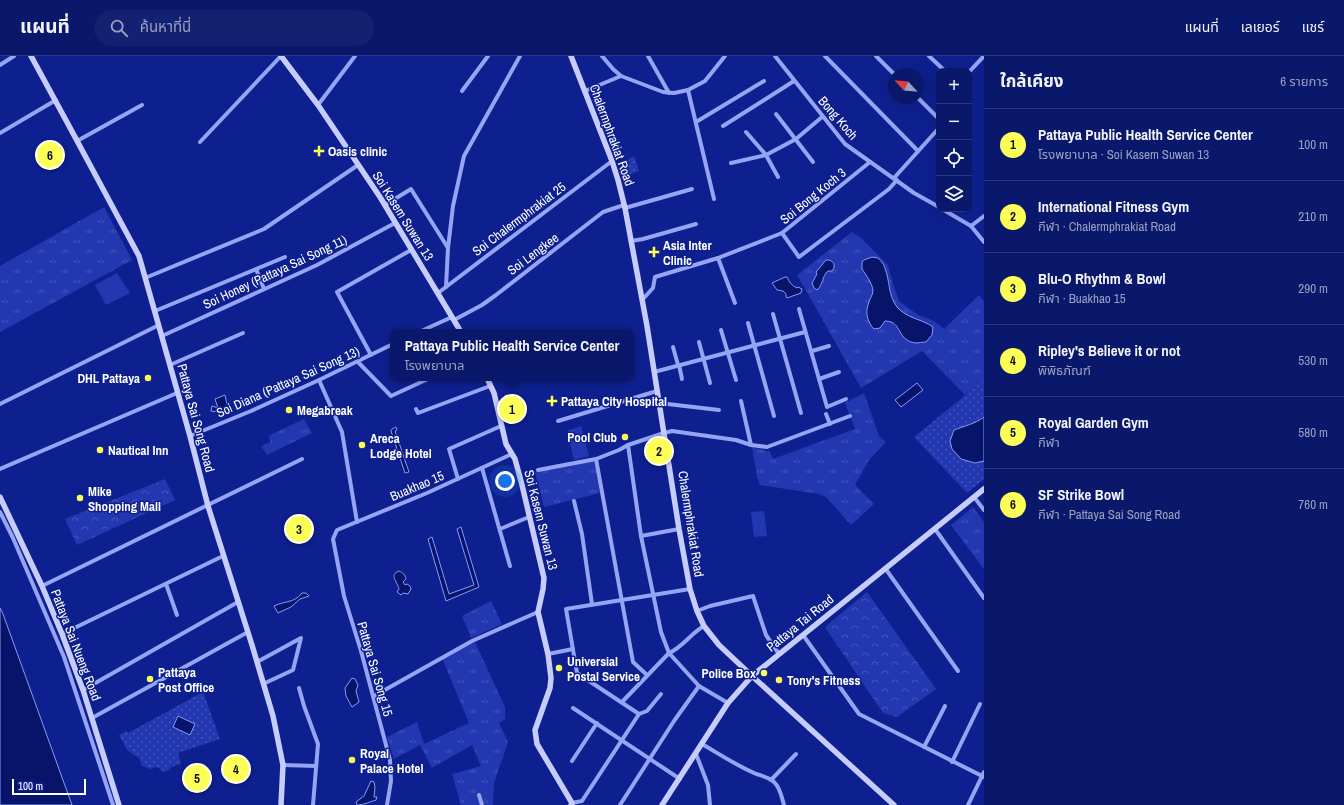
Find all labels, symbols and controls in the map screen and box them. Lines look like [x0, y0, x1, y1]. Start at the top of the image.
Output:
search box [94, 10, 374, 46]
text: แผนที่ [20, 13, 70, 39]
text: ค้นหาที่นี่ [140, 16, 191, 37]
icon: search [108, 17, 130, 39]
text: แผนที่ [1185, 18, 1219, 36]
text: เลเยอร์ [1241, 18, 1280, 36]
text: แชร์ [1302, 18, 1324, 36]
north arrow [888, 68, 924, 104]
map controls [936, 68, 972, 212]
button: + [936, 68, 972, 104]
text: ใกล้เคียง [1000, 69, 1063, 92]
text: 6 รายการ [1280, 73, 1328, 90]
street label: Chalermphrakiat Road [586, 82, 638, 188]
street label: Bong Koch [814, 93, 862, 143]
button: − [936, 104, 972, 140]
text: Pattaya Public Health Service Center [1038, 124, 1253, 145]
text: 1 [1010, 136, 1016, 153]
text: 100 m [1298, 136, 1328, 153]
pin: 6 [37, 140, 63, 170]
button: locate [936, 140, 972, 176]
place label: Oasis clinic [328, 143, 387, 160]
marker: Oasis clinic [313, 145, 325, 157]
text: โรงพยาบาล · Soi Kasem Suwan 13 [1038, 146, 1209, 163]
street label: Soi Bong Koch 3 [777, 164, 849, 228]
street label: Soi Kasem Suwan 13 [369, 168, 437, 264]
button: layers [936, 176, 972, 212]
street label: Soi Chalermphrakiat 25 [469, 178, 569, 260]
text: International Fitness Gym [1038, 196, 1189, 217]
text: 2 [1010, 208, 1016, 225]
text: 210 m [1298, 208, 1328, 225]
text: กีฬา · Chalermphrakiat Road [1038, 218, 1176, 235]
street label: Soi Lengkee [504, 229, 562, 279]
street label: Soi Honey (Pattaya Sai Song 11) [200, 231, 350, 313]
place label: Asia Inter Clinic [663, 237, 712, 269]
marker: Asia Inter Clinic [648, 246, 660, 258]
text: Blu-O Rhythm & Bowl [1038, 268, 1166, 289]
text: 3 [1010, 280, 1016, 297]
text: 290 m [1298, 280, 1328, 297]
text: กีฬา · Buakhao 15 [1038, 290, 1126, 307]
popup [390, 329, 634, 381]
text: Pattaya Public Health Service Center [405, 335, 619, 356]
text: Ripley's Believe it or not [1038, 340, 1180, 361]
street label: Soi Diana (Pattaya Sai Song 13) [214, 342, 363, 421]
text: 4 [1010, 352, 1016, 369]
text: 530 m [1298, 352, 1328, 369]
text: โรงพยาบาล [405, 357, 464, 374]
street label: Pattaya Sai Song Road [173, 362, 219, 474]
text: พิพิธภัณฑ์ [1038, 362, 1091, 379]
place label: DHL Pattaya [77, 370, 140, 387]
marker: DHL Pattaya [143, 373, 153, 383]
place label: Pattaya City Hospital [561, 393, 667, 410]
pin: 1 [499, 394, 525, 424]
marker: Pattaya City Hospital [546, 395, 558, 407]
place label: Megabreak [297, 402, 353, 419]
marker: Megabreak [284, 405, 294, 415]
text: Royal Garden Gym [1038, 412, 1149, 433]
text: 5 [1010, 424, 1016, 441]
text: 580 m [1298, 424, 1328, 441]
place label: Pool Club [567, 429, 617, 446]
place label: Areca Lodge Hotel [370, 430, 432, 462]
marker: Pool Club [620, 432, 630, 442]
text: กีฬา [1038, 434, 1060, 451]
pin: 2 [646, 436, 672, 466]
marker: Areca Lodge Hotel [357, 440, 367, 450]
place label: Nautical Inn [108, 442, 168, 459]
marker: Nautical Inn [95, 445, 105, 455]
street label: Buakhao 15 [387, 467, 447, 505]
street label: Soi Kasem Suwan 13 [520, 468, 562, 572]
street label: Chalermphrakiat Road [674, 470, 708, 578]
your location [495, 471, 515, 491]
place label: Mike Shopping Mall [88, 483, 161, 515]
text: SF Strike Bowl [1038, 484, 1124, 505]
marker: Mike Shopping Mall [75, 493, 85, 503]
text: 6 [1010, 496, 1016, 513]
text: 760 m [1298, 496, 1328, 513]
text: กีฬา · Pattaya Sai Song Road [1038, 506, 1180, 523]
pin: 3 [286, 514, 312, 544]
street label: Pattaya Sai Nueng Road [47, 587, 105, 703]
street label: Pattaya Tai Road [763, 591, 837, 655]
street label: Pattaya Sai Song 15 [353, 620, 397, 718]
place label: Universial Postal Service [567, 653, 640, 685]
marker: Universial Postal Service [554, 663, 564, 673]
place label: Pattaya Post Office [158, 664, 214, 696]
place label: Police Box [701, 665, 756, 682]
marker: Police Box [759, 668, 769, 678]
place label: Tony's Fitness [787, 672, 861, 689]
marker: Pattaya Post Office [145, 674, 155, 684]
marker: Tony's Fitness [774, 675, 784, 685]
place label: Royal Palace Hotel [360, 745, 423, 777]
pin: 4 [223, 754, 249, 784]
marker: Royal Palace Hotel [347, 755, 357, 765]
pin: 5 [184, 763, 210, 793]
scale bar [12, 777, 86, 796]
text: 100 m [18, 779, 43, 793]

